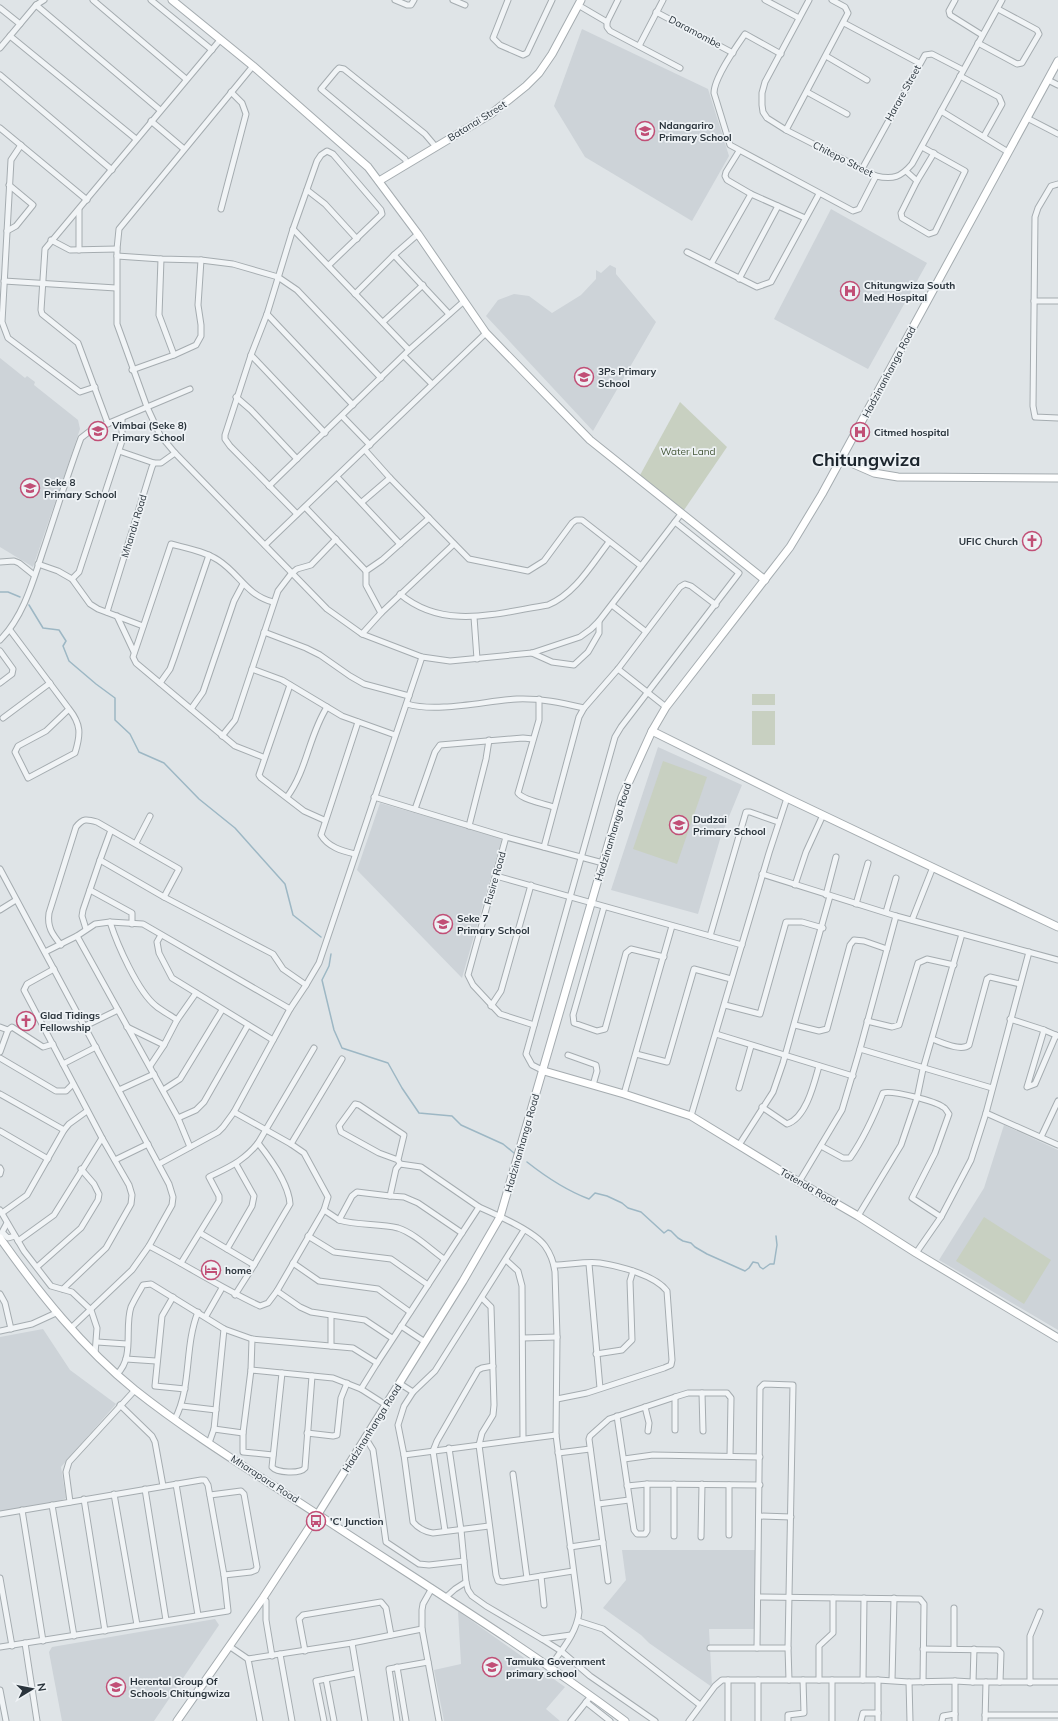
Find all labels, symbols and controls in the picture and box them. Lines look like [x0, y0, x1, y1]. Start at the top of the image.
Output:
street label: Daramombe [666, 13, 724, 51]
street label: Harare Street [882, 62, 924, 123]
street label: Batanai Street [445, 98, 509, 144]
place label: Ndangariro Primary School [659, 119, 732, 144]
school or university icon: Ndangariro Primary School [634, 120, 656, 142]
street label: Chitepo Street [811, 138, 876, 180]
place label: Chitungwiza South Med Hospital [864, 279, 955, 304]
hospital icon: Chitungwiza South Med Hospital [839, 280, 861, 302]
street label: Hadzinanhanga Road [859, 324, 919, 420]
place label: 3Ps Primary School [598, 365, 657, 390]
school or university icon: 3Ps Primary School [573, 366, 595, 388]
place label: Vimbai (Seke 8) Primary School [111, 419, 187, 444]
school or university icon: Vimbai (Seke 8) Primary School [87, 420, 109, 442]
hospital icon: Citmed hospital [849, 421, 871, 443]
place label: Citmed hospital [874, 426, 949, 439]
park label: Water Land [661, 445, 716, 458]
district label: Chitungwiza [812, 448, 920, 471]
place label: Seke 8 Primary School [44, 476, 117, 501]
school or university icon: Seke 8 Primary School [19, 477, 41, 499]
street label: Mhandu Road [118, 493, 150, 559]
church icon: UFIC Church [1021, 530, 1043, 552]
place label: UFIC Church [959, 535, 1018, 548]
street label: Hadzinanhanga Road [592, 781, 634, 883]
place label: Dudzai Primary School [693, 813, 766, 838]
school or university icon: Dudzai Primary School [668, 814, 690, 836]
street label: Fusire Road [481, 850, 509, 906]
place label: Seke 7 Primary School [457, 912, 530, 937]
school or university icon: Seke 7 Primary School [432, 913, 454, 935]
place label: Glad Tidings Fellowship [40, 1009, 100, 1034]
church icon: Glad Tidings Fellowship [15, 1010, 37, 1032]
street label: Hadzinanhanga Road [502, 1092, 542, 1194]
street label: Tatenda Road [778, 1165, 840, 1209]
hotel icon: home [200, 1259, 222, 1281]
place label: home [225, 1264, 252, 1277]
street label: Hadzinanhanga Road [340, 1381, 404, 1475]
street label: Mharapara Road [228, 1452, 302, 1506]
bus stop icon: 'C' Junction [305, 1510, 327, 1532]
place label: 'C' Junction [330, 1515, 383, 1528]
place label: Tamuka Government primary school [506, 1655, 605, 1680]
school or university icon: Tamuka Government primary school [481, 1656, 503, 1678]
north arrow [12, 1669, 52, 1709]
place label: Herental Group Of Schools Chitungwiza [130, 1675, 230, 1700]
school or university icon: Herental Group Of Schools Chitungwiza [105, 1676, 127, 1698]
text: N [34, 1682, 49, 1693]

